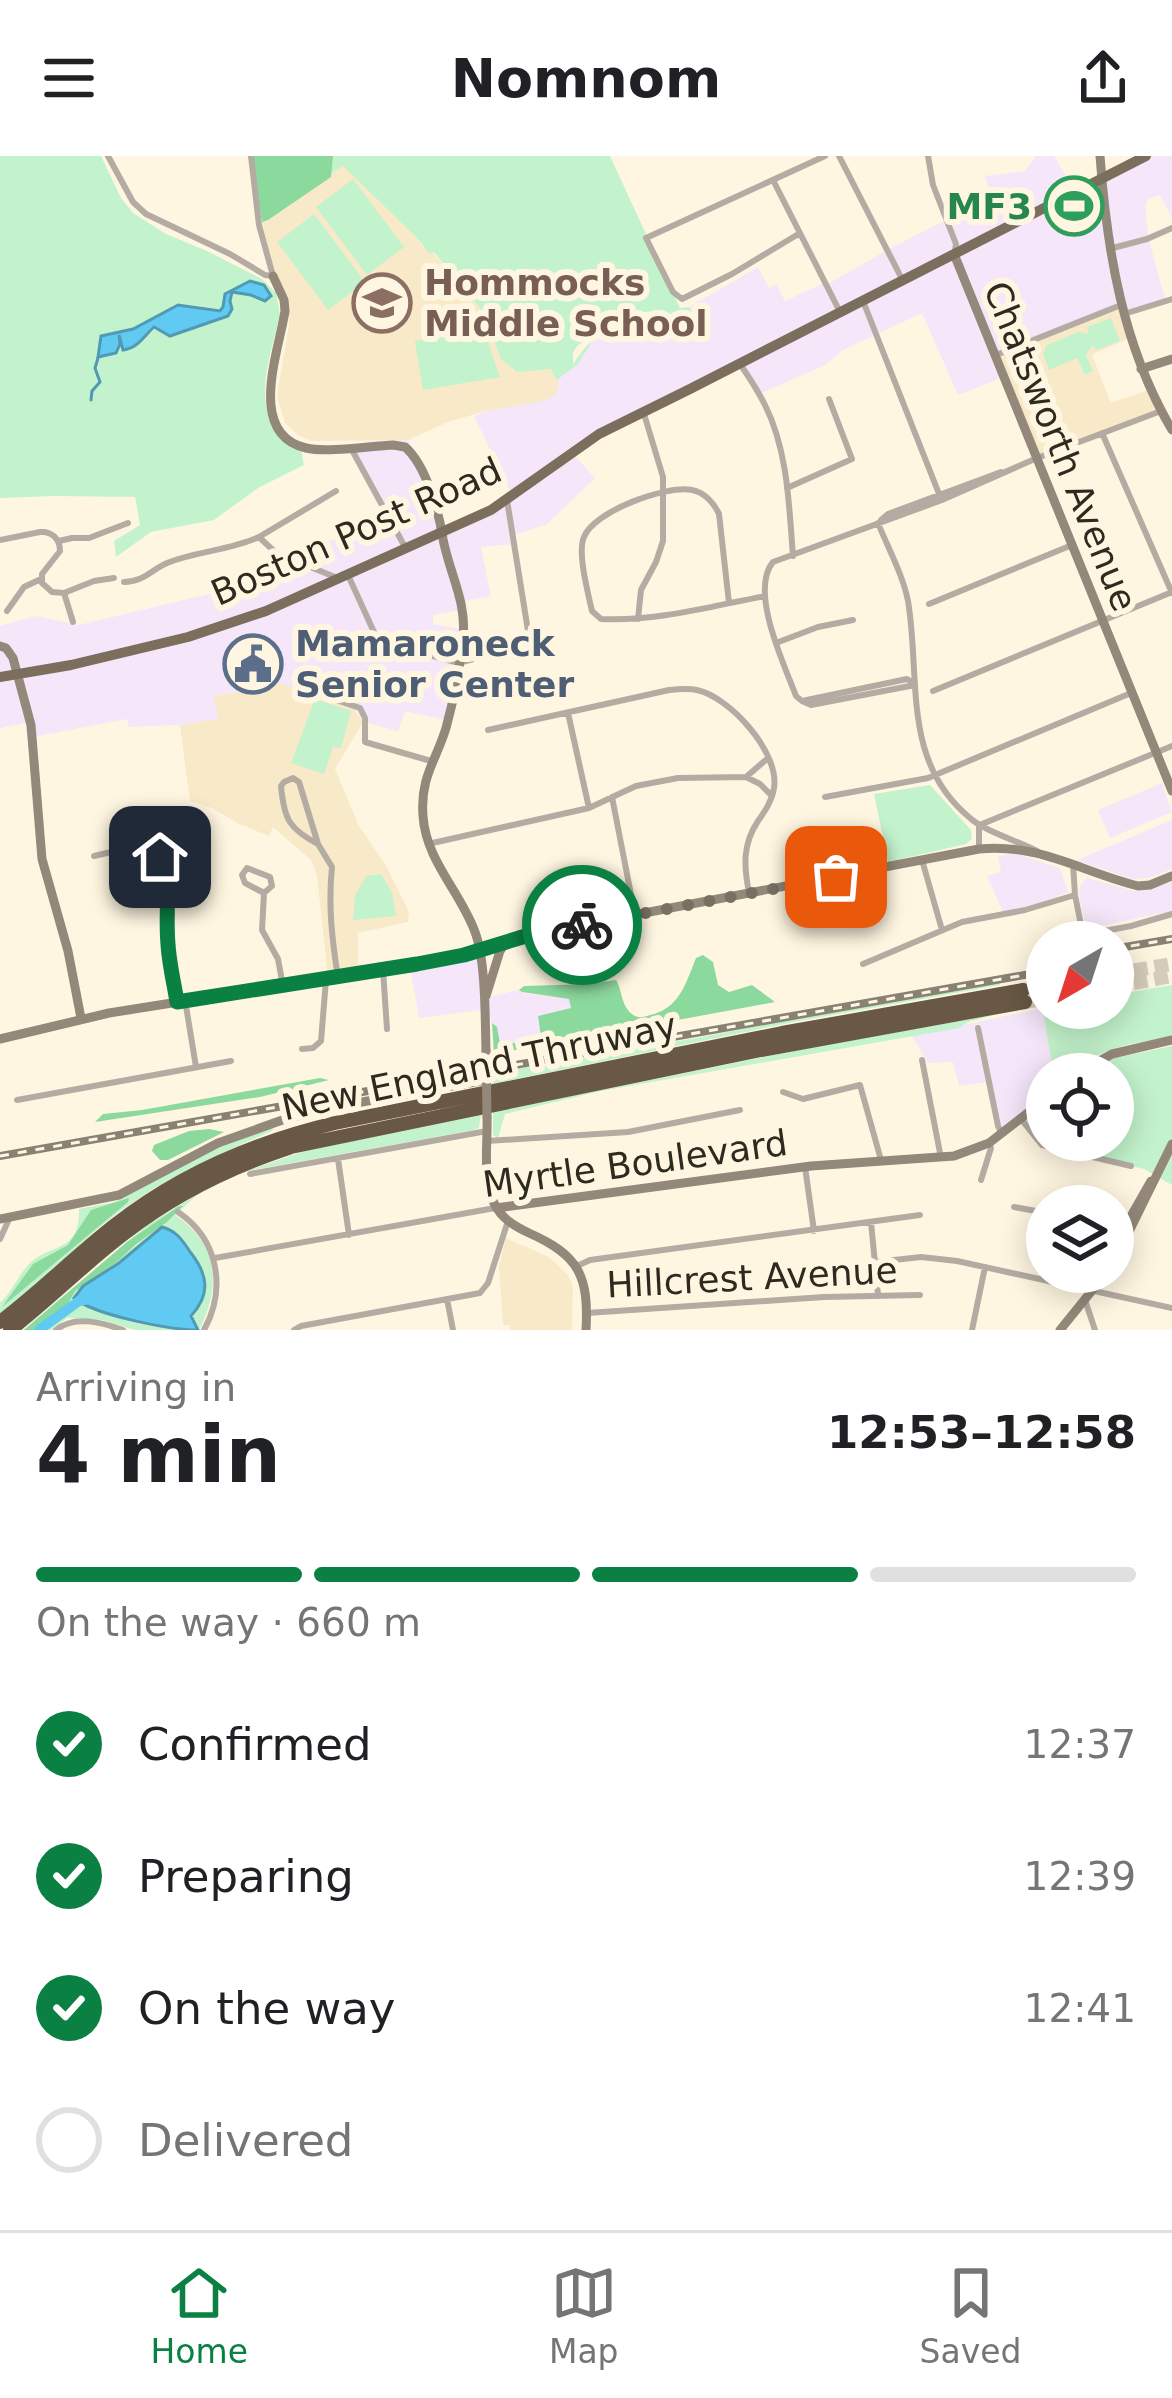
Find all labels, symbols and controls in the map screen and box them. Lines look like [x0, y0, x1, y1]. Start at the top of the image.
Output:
icon: menu [36, 45, 102, 111]
icon: share [1070, 45, 1136, 111]
text: Nomnom [451, 47, 721, 110]
sports icon: MF3 [1043, 175, 1105, 237]
place label: MF3 [947, 186, 1032, 227]
place label: Hommocks Middle School [424, 262, 708, 344]
school or university icon: Hommocks Middle School [351, 272, 413, 334]
street label: Chatsworth Avenue [976, 276, 1145, 617]
street label: Boston Post Road [205, 449, 508, 614]
place label: Mamaroneck Senior Center [295, 623, 574, 705]
public building icon: Mamaroneck Senior Center [222, 633, 284, 695]
pin [109, 806, 211, 908]
icon: home [127, 824, 193, 890]
pin [785, 826, 887, 928]
icon: bag [803, 844, 869, 910]
courier [522, 865, 642, 985]
icon: bike [549, 892, 615, 958]
north arrow [1026, 921, 1134, 1029]
map controls [1026, 921, 1134, 1293]
street label: New England Thruway [278, 1005, 680, 1128]
button: locate [1026, 1053, 1134, 1161]
street label: Myrtle Boulevard [480, 1122, 790, 1205]
button: layers [1026, 1185, 1134, 1293]
street label: Hillcrest Avenue [606, 1249, 898, 1306]
text: Arriving in [36, 1365, 236, 1410]
text: 12:53–12:58 [827, 1406, 1136, 1459]
text: 4 min [36, 1410, 281, 1500]
text: On the way · 660 m [36, 1600, 421, 1645]
icon: check [36, 1711, 102, 1777]
text: Confirmed [138, 1718, 372, 1771]
text: 12:37 [1024, 1722, 1136, 1767]
icon: check [36, 1843, 102, 1909]
text: Preparing [138, 1850, 354, 1903]
text: 12:39 [1024, 1854, 1136, 1899]
icon: check [36, 1975, 102, 2041]
text: On the way [138, 1982, 395, 2035]
text: 12:41 [1024, 1986, 1136, 2031]
text: Delivered [138, 2114, 353, 2167]
tab: Home [150, 2260, 248, 2371]
tab: Map [549, 2260, 619, 2371]
tab: Saved [920, 2260, 1021, 2371]

